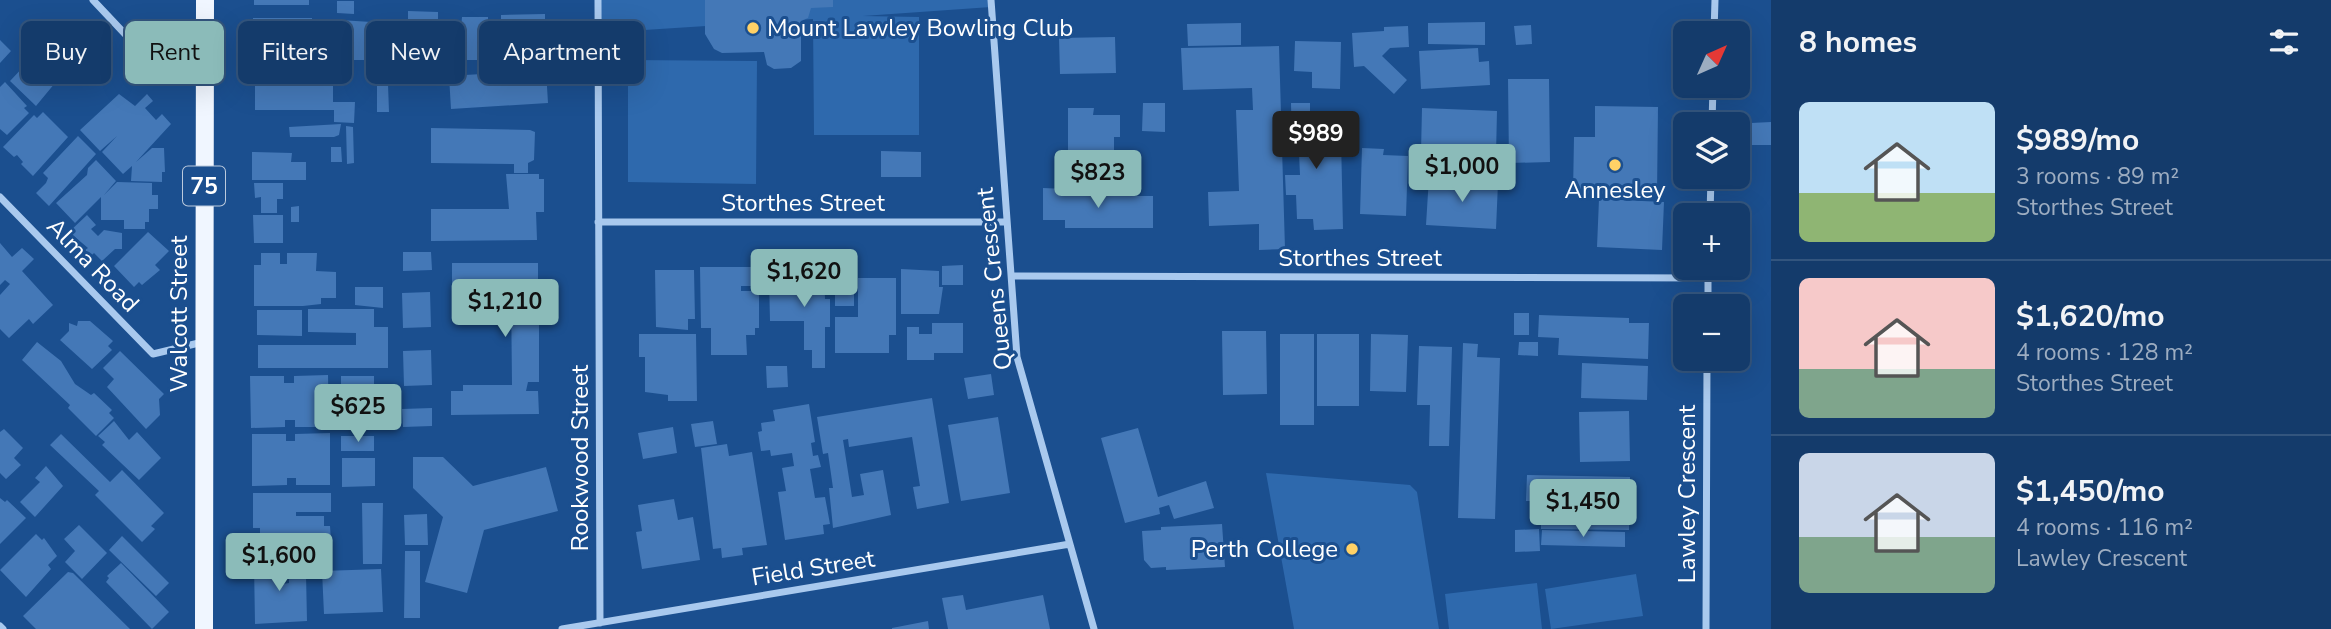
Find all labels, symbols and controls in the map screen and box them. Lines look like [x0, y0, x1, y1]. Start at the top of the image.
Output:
place label: Mount Lawley Bowling Club [767, 12, 1073, 44]
marker: Mount Lawley Bowling Club [745, 20, 761, 36]
chip: Buy [21, 21, 111, 84]
chip: Rent [125, 21, 224, 84]
chip: Filters [238, 21, 352, 84]
chip: New [366, 21, 465, 84]
chip: Apartment [479, 21, 644, 84]
north arrow [1673, 21, 1750, 98]
map controls [1673, 21, 1750, 371]
text: 8 homes [1799, 22, 1917, 63]
icon: filters [2265, 23, 2303, 61]
pin: $989 [1275, 111, 1357, 171]
button: layers [1673, 112, 1750, 189]
text: $989 [1288, 118, 1344, 149]
text: $989/mo [2016, 120, 2139, 161]
icon: home [1855, 130, 1939, 214]
pin: $1,000 [1405, 144, 1519, 204]
pin: $823 [1057, 150, 1139, 210]
text: $1,000 [1425, 151, 1499, 182]
text: $823 [1070, 157, 1126, 188]
marker: Annesley [1607, 157, 1623, 173]
text: 3 rooms · 89 m² [2016, 161, 2179, 192]
road number: 75 [183, 167, 225, 206]
place label: Annesley [1564, 174, 1666, 206]
street label: Queens Crescent [968, 186, 1019, 372]
street label: Storthes Street [721, 187, 885, 219]
text: Storthes Street [2016, 192, 2173, 223]
button: + [1673, 203, 1750, 280]
street label: Alma Road [40, 211, 146, 319]
street label: Walcott Street [163, 235, 195, 392]
street label: Storthes Street [1278, 242, 1442, 274]
pin: $1,620 [747, 250, 861, 309]
text: $1,620 [767, 256, 841, 287]
pin: $1,210 [448, 280, 562, 339]
text: $1,210 [468, 286, 542, 317]
button: − [1673, 294, 1750, 371]
text: $1,620/mo [2016, 296, 2165, 337]
icon: home [1855, 306, 1939, 390]
text: 4 rooms · 128 m² [2016, 337, 2193, 368]
street label: Rookwood Street [564, 364, 596, 551]
text: Storthes Street [2016, 368, 2173, 399]
pin: $625 [317, 384, 399, 444]
text: $625 [330, 391, 386, 422]
street label: Lawley Crescent [1671, 404, 1703, 583]
text: $1,450/mo [2016, 471, 2165, 512]
pin: $1,450 [1526, 480, 1640, 539]
icon: home [1855, 481, 1939, 565]
text: $1,450 [1546, 486, 1620, 517]
text: 4 rooms · 116 m² [2016, 512, 2193, 543]
place label: Perth College [1191, 533, 1338, 565]
pin: $1,600 [222, 534, 336, 593]
text: $1,600 [242, 540, 316, 571]
marker: Perth College [1344, 541, 1360, 557]
street label: Field Street [749, 542, 877, 594]
text: Lawley Crescent [2016, 543, 2187, 574]

